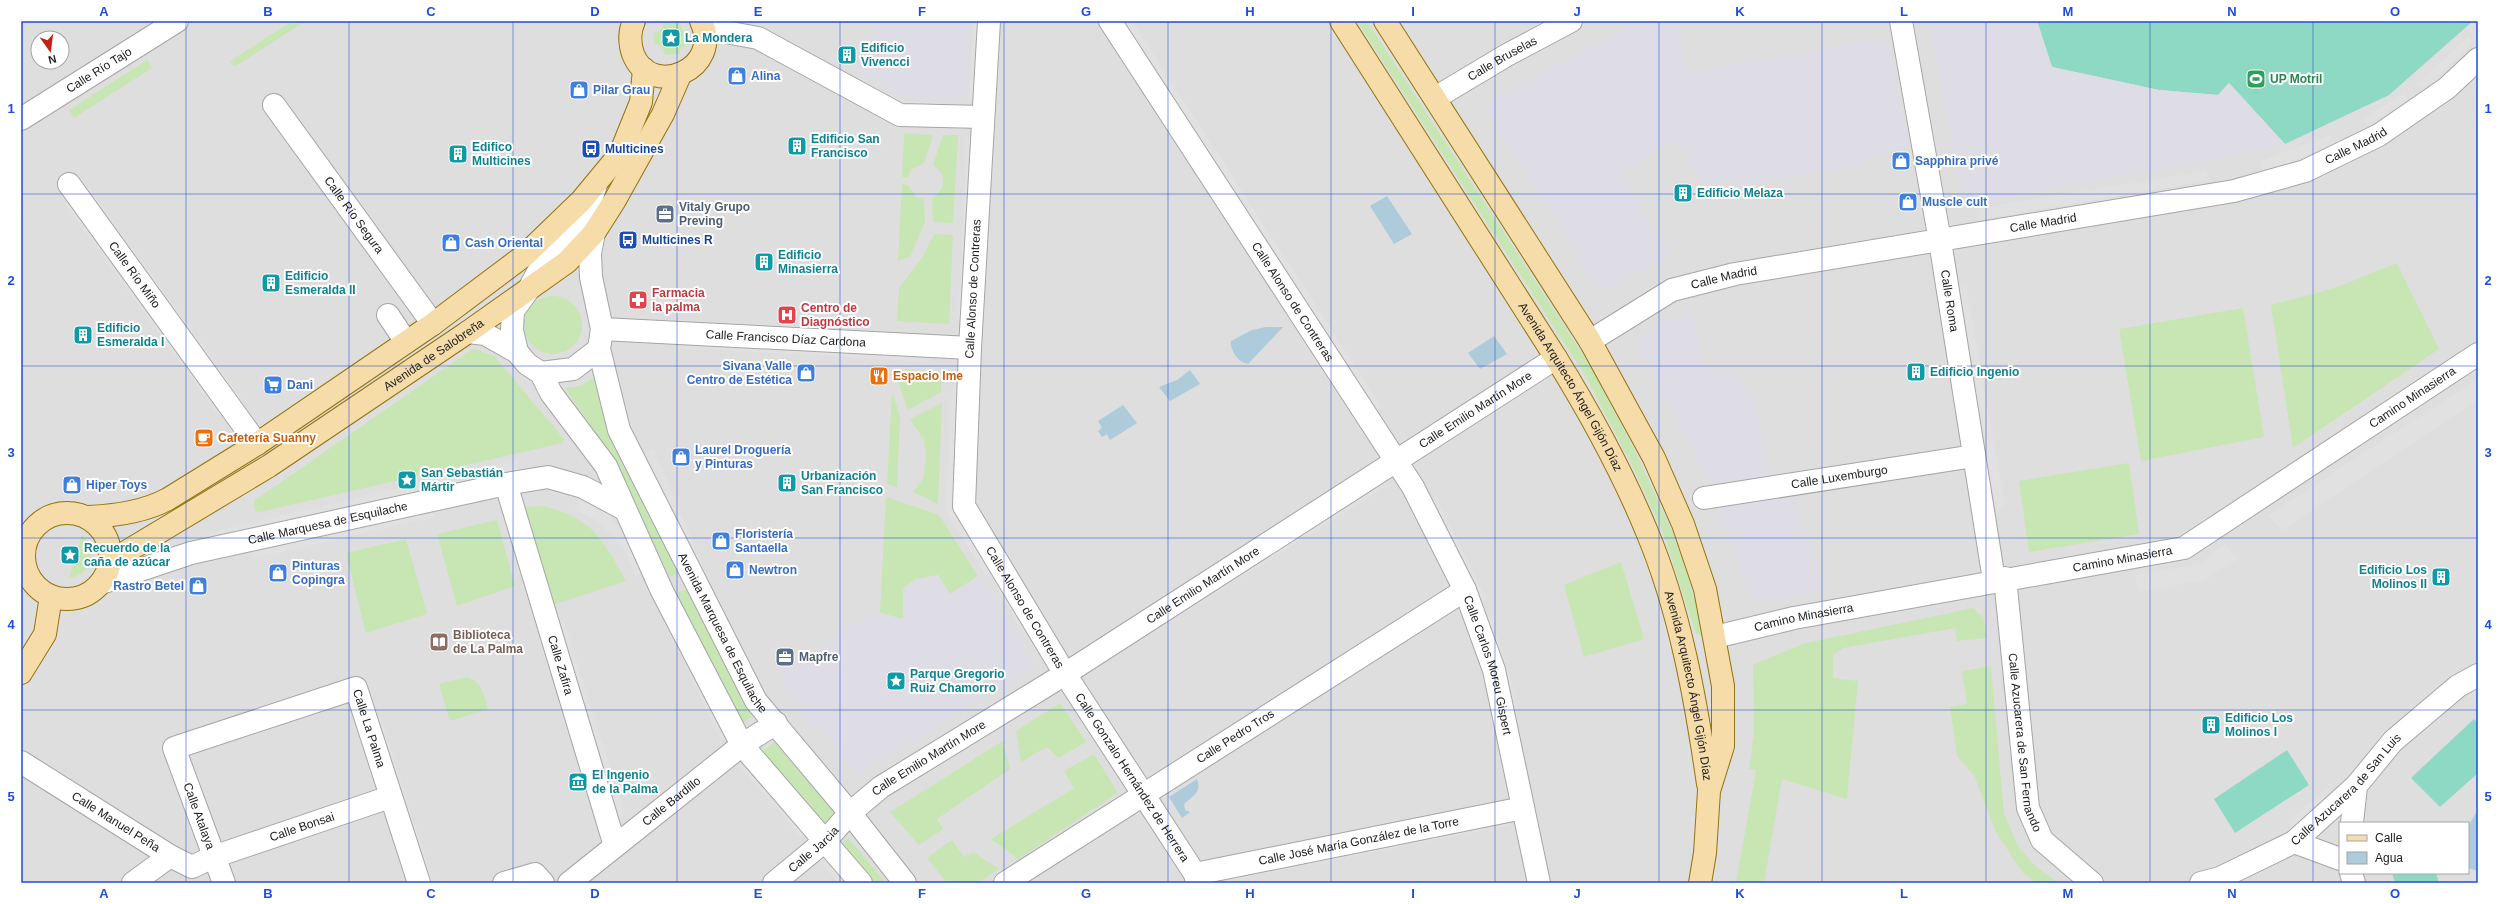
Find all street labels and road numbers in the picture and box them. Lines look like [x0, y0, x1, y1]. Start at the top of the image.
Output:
street label: Calle Bruselas [1465, 33, 1539, 84]
street label: Calle Río Tajo [64, 44, 134, 96]
street label: Calle Madrid [2323, 125, 2390, 167]
street label: Calle Río Segura [321, 174, 387, 256]
street label: Calle Madrid [2009, 210, 2078, 235]
street label: Calle Alonso de Contreras [962, 219, 984, 359]
street label: Calle Río Miño [106, 239, 164, 311]
street label: Calle Alonso de Contreras [1249, 240, 1337, 364]
street label: Calle Madrid [1689, 263, 1758, 292]
street label: Calle Roma [1938, 269, 1961, 333]
street label: Avenida Arquitecto Ángel Gijón Díaz [1515, 300, 1625, 474]
street label: Avenida de Salobreña [381, 316, 487, 394]
street label: Calle Francisco Díaz Cardona [705, 327, 866, 350]
street label: Camino Minasierra [2366, 364, 2458, 431]
street label: Calle Emilio Martín More [1416, 368, 1535, 451]
street label: Calle Luxemburgo [1790, 462, 1889, 491]
street label: Calle Marquesa de Esquilache [247, 499, 409, 547]
street label: Camino Minasierra [2072, 543, 2174, 575]
street label: Calle Alonso de Contreras [983, 544, 1067, 671]
street label: Calle Emilio Martín More [1144, 544, 1262, 627]
street label: Avenida Marquesa de Esquilache [675, 550, 770, 716]
street label: Avenida Arquitecto Ángel Gijón Díaz [1662, 589, 1714, 782]
street label: Calle Carlos Moreu Gispert [1461, 594, 1515, 737]
street label: Camino Minasierra [1753, 600, 1855, 634]
street label: Calle Zafira [545, 634, 576, 697]
street label: Calle Azucarera de San Fernando [2006, 652, 2045, 834]
street label: Calle La Palma [350, 687, 388, 770]
street label: Calle Gonzalo Hernández de Herrera [1072, 690, 1192, 865]
street label: Calle Pedro Tros [1194, 706, 1277, 766]
street label: Calle Emilio Martín More [869, 717, 989, 799]
street label: Calle Azucarera de San Luis [2285, 730, 2405, 846]
street label: Calle Bardillo [639, 774, 704, 829]
street label: Calle Atalaya [180, 781, 218, 852]
street label: Calle Manuel Peña [69, 789, 163, 855]
street label: Calle Bonsai [268, 809, 336, 844]
street label: Calle José María González de la Torre [1257, 814, 1461, 868]
street label: Calle Jarcia [785, 823, 842, 875]

